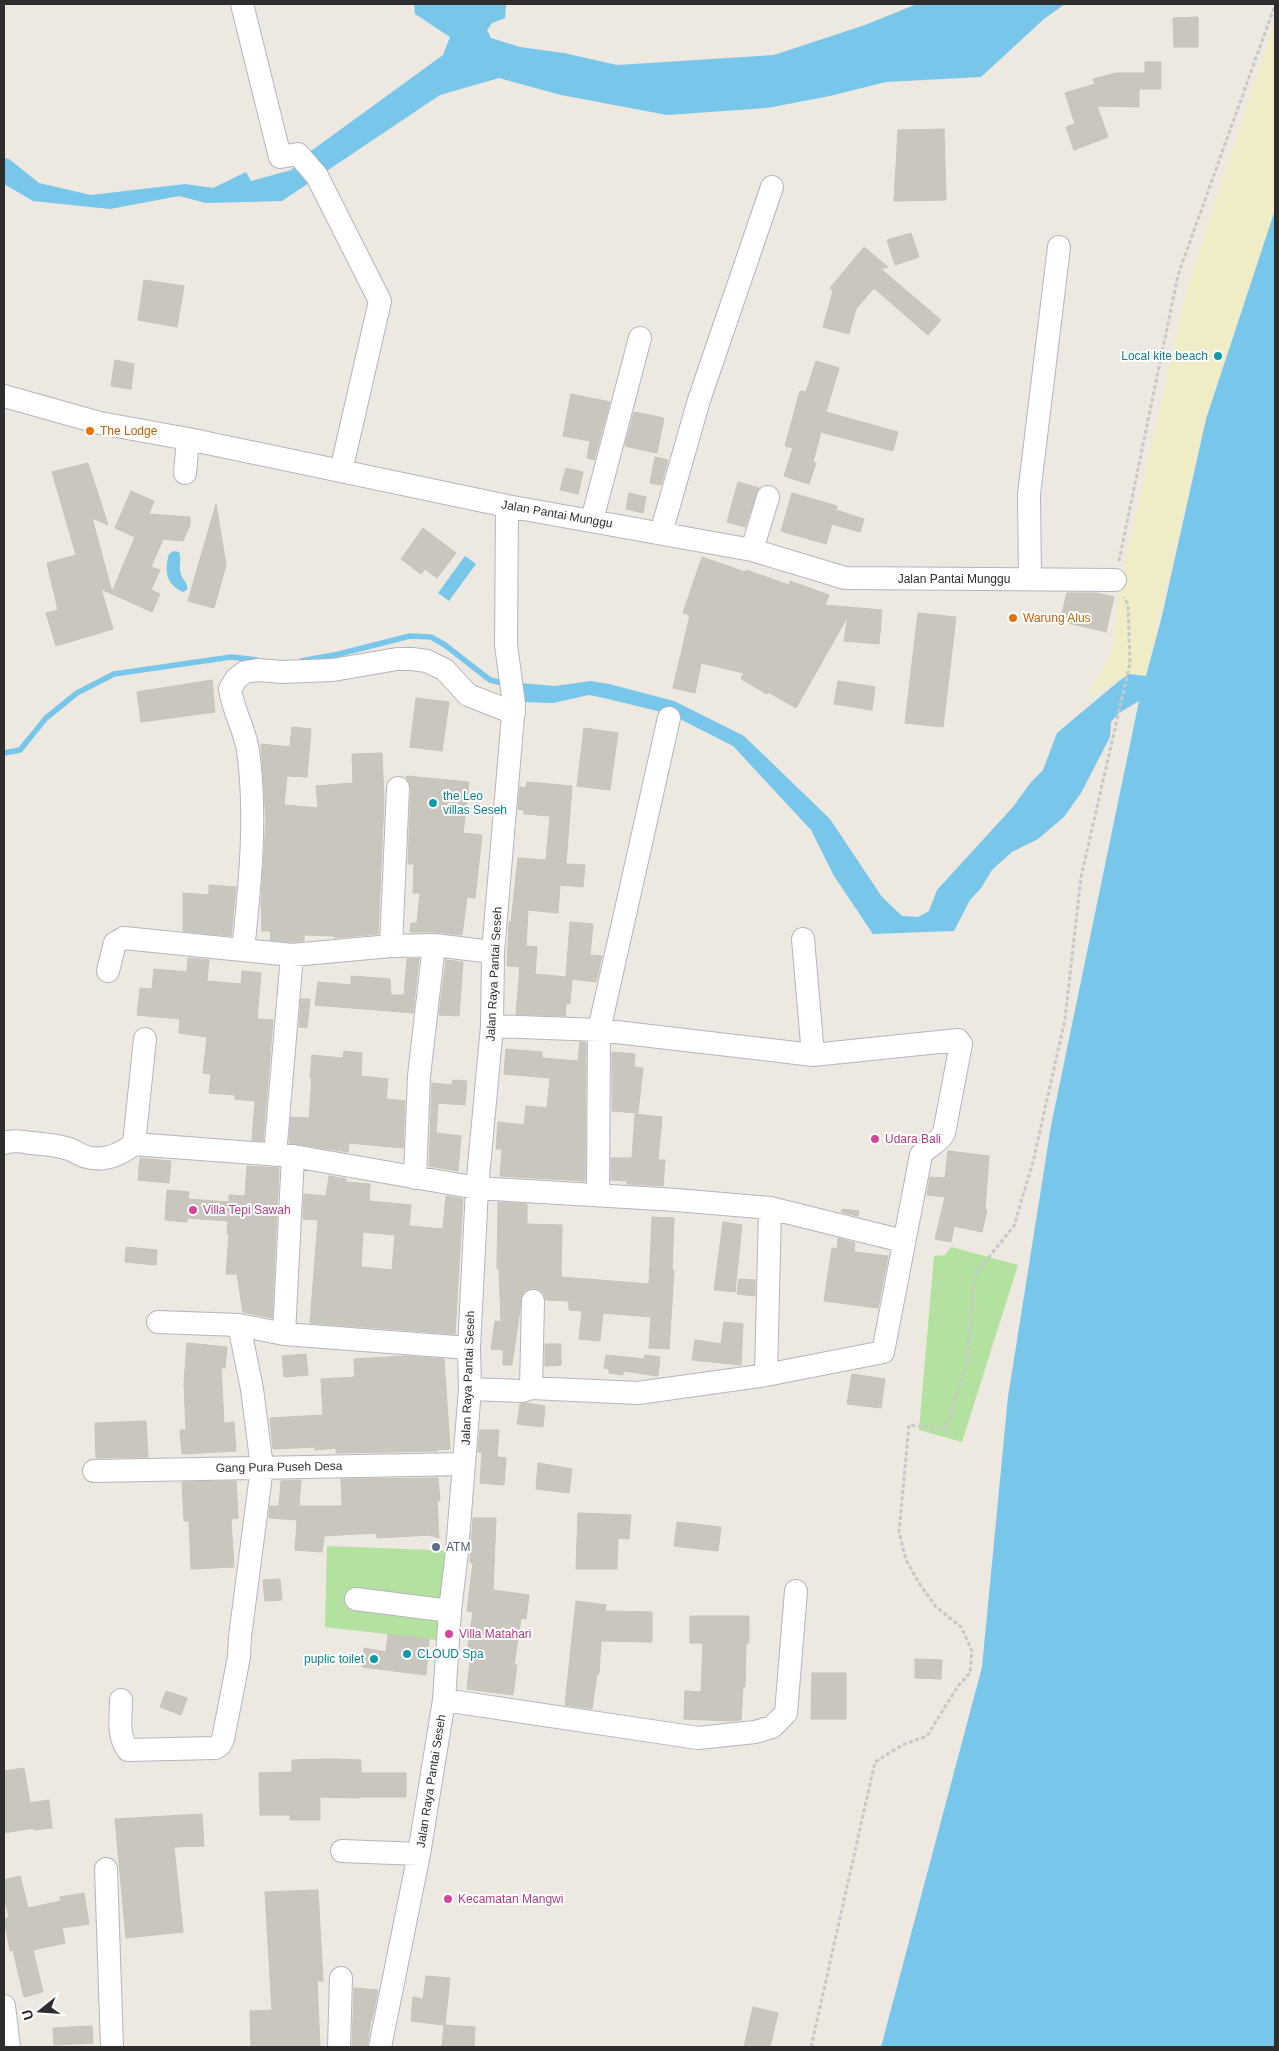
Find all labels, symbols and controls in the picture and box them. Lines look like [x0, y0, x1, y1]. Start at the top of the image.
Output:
place label: Local kite beach [1121, 349, 1208, 363]
marker: Local kite beach [1212, 350, 1224, 362]
place label: The Lodge [100, 424, 158, 438]
marker: The Lodge [84, 425, 96, 437]
street label: Jalan Pantai Munggu [500, 497, 614, 531]
street label: Jalan Pantai Munggu [898, 572, 1010, 586]
place label: Warung Alus [1023, 611, 1091, 625]
marker: Warung Alus [1007, 612, 1019, 624]
place label: the Leo villas Seseh [443, 789, 507, 817]
marker: the Leo villas Seseh [427, 797, 439, 809]
street label: Jalan Raya Pantai Seseh [483, 906, 505, 1042]
place label: Udara Bali [885, 1132, 941, 1146]
marker: Udara Bali [869, 1133, 881, 1145]
place label: Villa Tepi Sawah [203, 1203, 291, 1217]
marker: Villa Tepi Sawah [187, 1204, 199, 1216]
street label: Jalan Raya Pantai Seseh [459, 1310, 477, 1446]
street label: Gang Pura Puseh Desa [216, 1459, 343, 1475]
place label: ATM [446, 1540, 470, 1554]
marker: ATM [430, 1541, 442, 1553]
place label: Villa Matahari [459, 1627, 531, 1641]
marker: Villa Matahari [443, 1628, 455, 1640]
place label: CLOUD Spa [417, 1647, 484, 1661]
marker: CLOUD Spa [401, 1648, 413, 1660]
place label: puplic toilet [304, 1652, 365, 1666]
marker: puplic toilet [368, 1653, 380, 1665]
street label: Jalan Raya Pantai Seseh [414, 1713, 448, 1849]
place label: Kecamatan Mangwi [458, 1892, 563, 1906]
marker: Kecamatan Mangwi [442, 1893, 454, 1905]
north arrow [15, 1986, 65, 2036]
text: U [18, 2008, 37, 2022]

